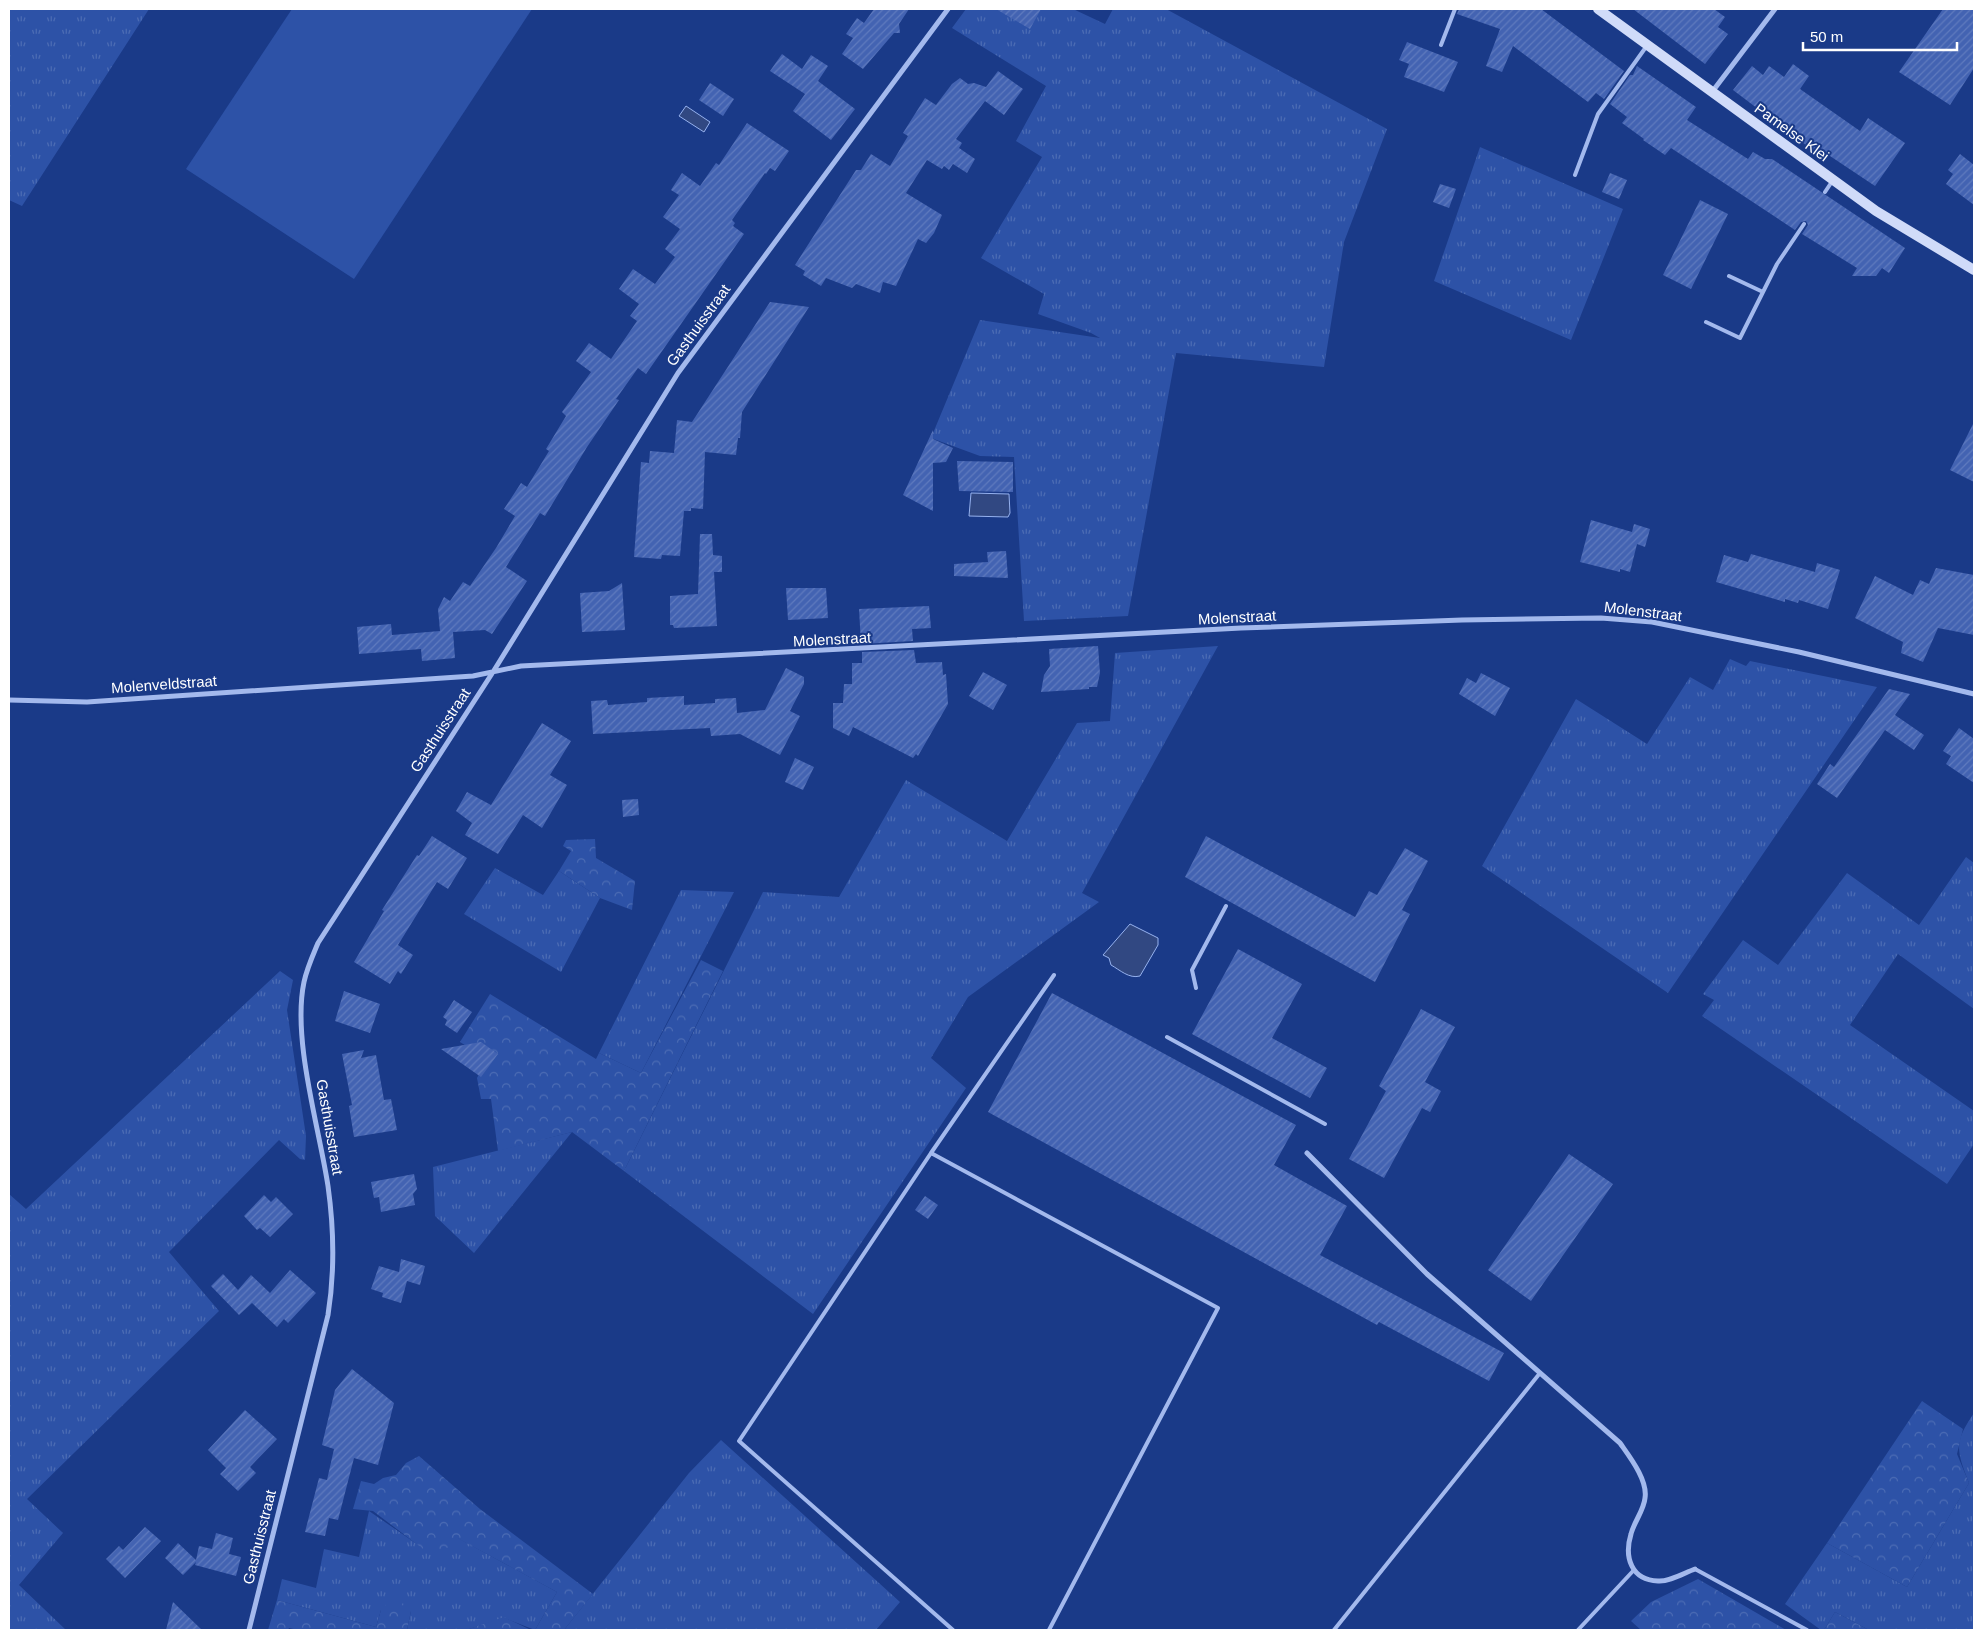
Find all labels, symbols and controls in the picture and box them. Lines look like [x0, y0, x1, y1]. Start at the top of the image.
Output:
scale bar [1803, 20, 1957, 52]
text: 50 m [1810, 28, 1843, 45]
street label: Pamelse Klei [1752, 99, 1832, 165]
street label: Gasthuisstraat [663, 280, 734, 369]
street label: Molenstraat [1603, 598, 1684, 624]
street label: Molenstraat [1197, 606, 1277, 628]
street label: Molenstraat [792, 628, 872, 650]
street label: Molenveldstraat [111, 672, 218, 696]
street label: Gasthuisstraat [407, 684, 474, 775]
street label: Gasthuisstraat [313, 1078, 347, 1177]
street label: Gasthuisstraat [239, 1487, 279, 1586]

